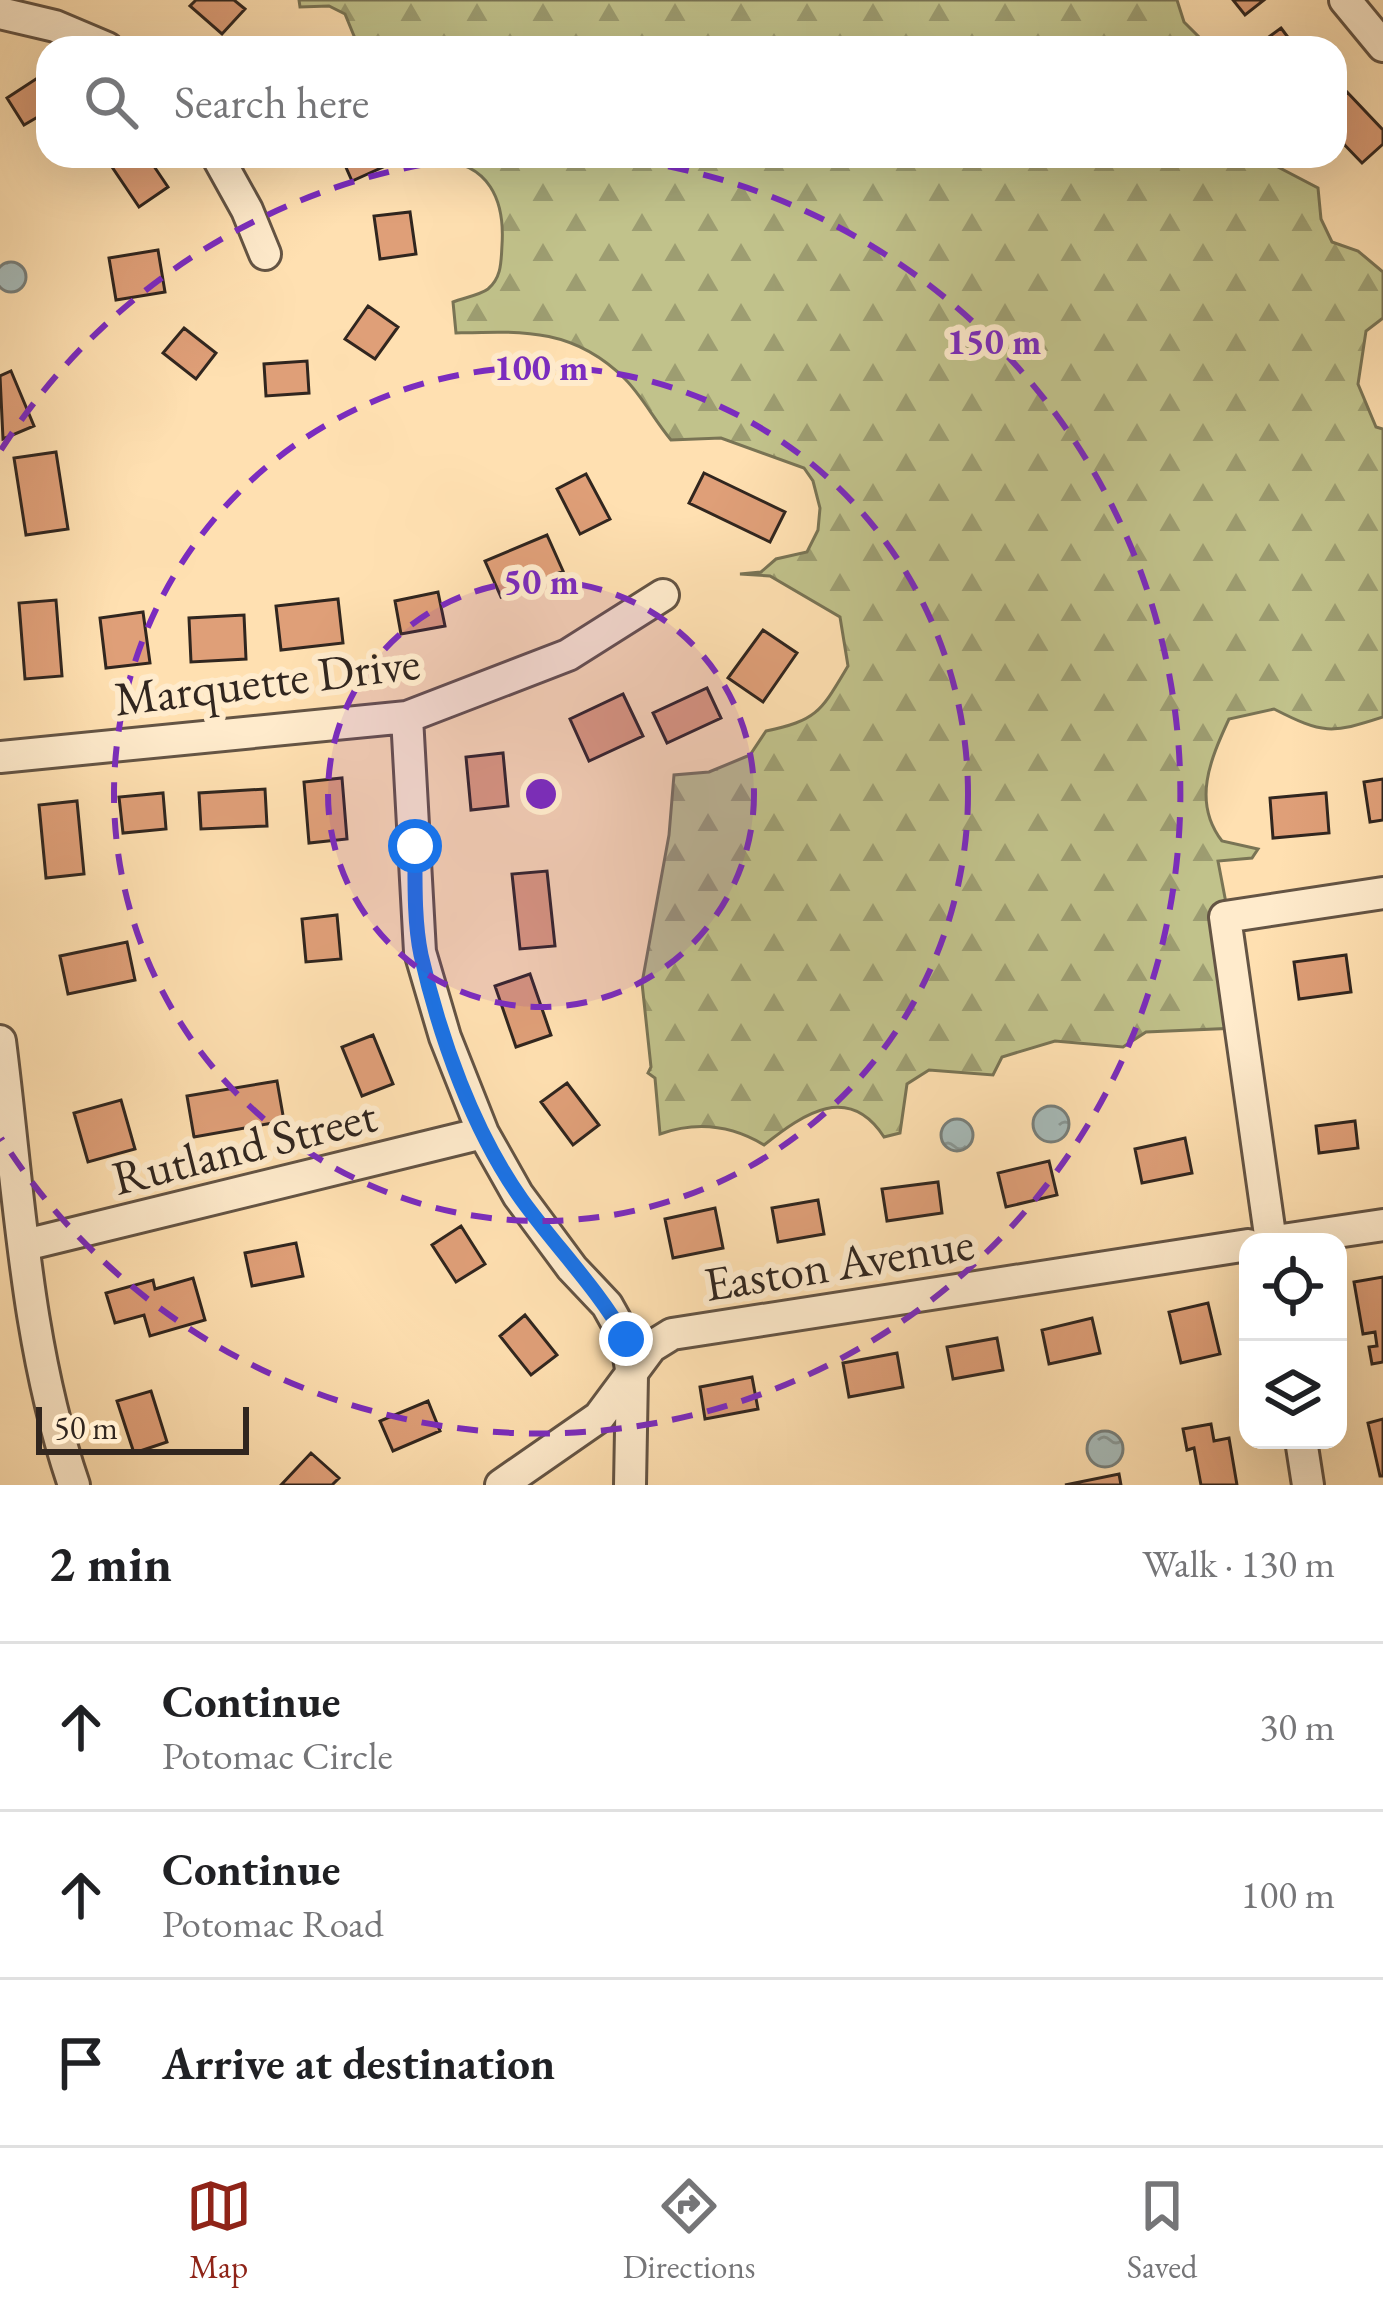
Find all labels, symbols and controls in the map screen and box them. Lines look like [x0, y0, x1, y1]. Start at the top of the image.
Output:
search box [36, 36, 1347, 168]
icon: search [78, 69, 144, 135]
text: Search here [174, 73, 369, 131]
text: 150 m [947, 318, 1041, 365]
text: 100 m [494, 344, 588, 391]
text: 50 m [503, 558, 579, 605]
street label: Marquette Drive [111, 630, 423, 730]
centre of rings [520, 773, 562, 815]
route start [388, 819, 442, 873]
street label: Rutland Street [106, 1083, 382, 1209]
street label: Easton Avenue [700, 1211, 978, 1315]
map controls [1239, 1233, 1347, 1449]
button: locate [1239, 1233, 1347, 1341]
route end [599, 1312, 653, 1366]
button: layers [1239, 1341, 1347, 1449]
scale bar [36, 1401, 249, 1454]
text: 50 m [54, 1406, 118, 1449]
text: 2 min [48, 1530, 172, 1596]
text: Walk · 130 m [1142, 1538, 1335, 1589]
text: Continue [162, 1672, 340, 1730]
icon: ahead [48, 1694, 114, 1760]
text: 30 m [1259, 1701, 1335, 1752]
text: Potomac Circle [162, 1730, 393, 1781]
text: Continue [162, 1840, 340, 1898]
icon: ahead [48, 1862, 114, 1928]
text: 100 m [1241, 1869, 1335, 1920]
text: Potomac Road [162, 1898, 384, 1949]
icon: arrive [48, 2030, 114, 2096]
text: Arrive at destination [162, 2034, 555, 2092]
tab: Map [186, 2173, 252, 2288]
tab: Directions [623, 2173, 756, 2288]
tab: Saved [1127, 2173, 1197, 2288]

